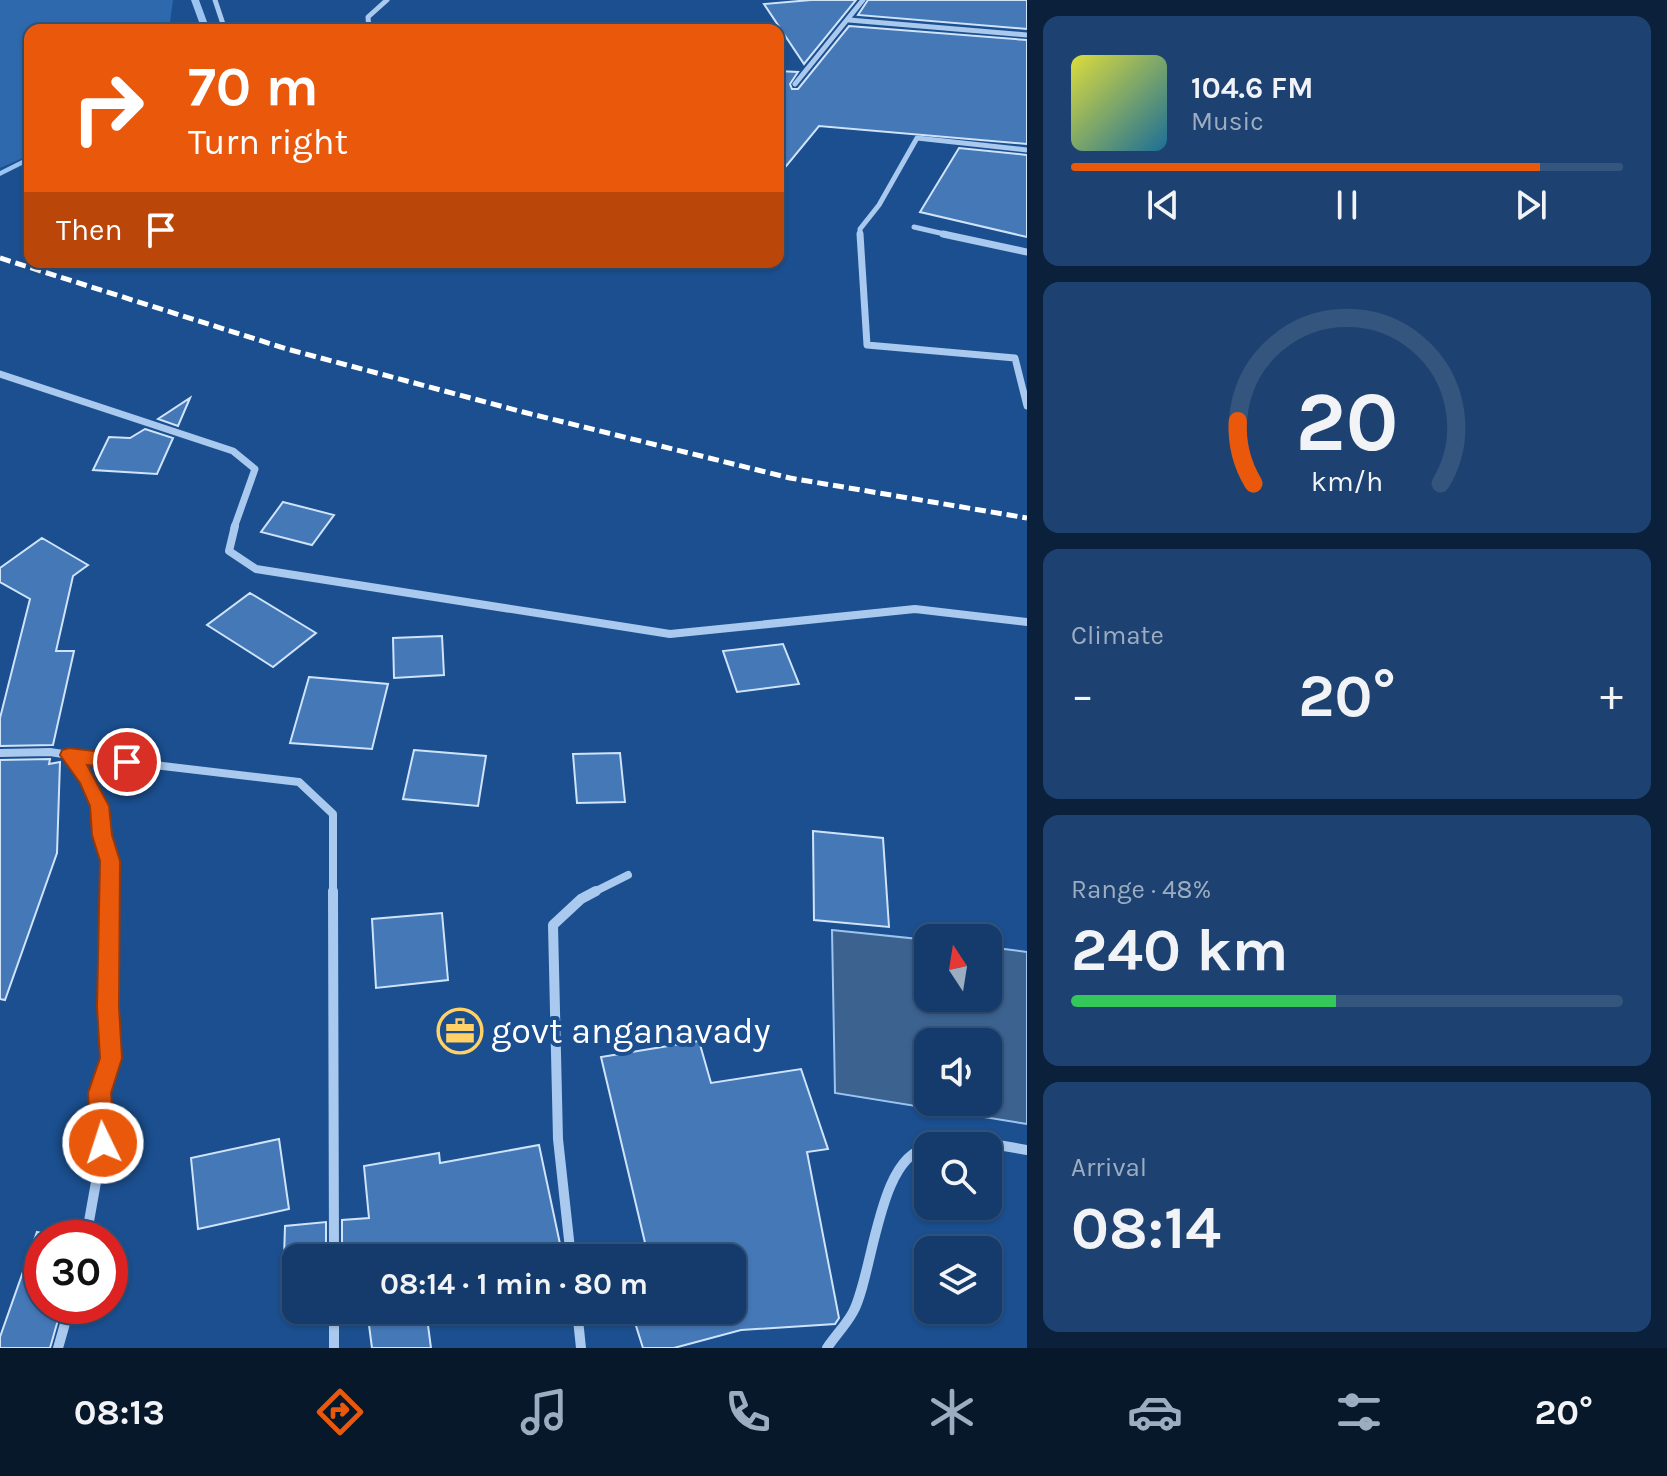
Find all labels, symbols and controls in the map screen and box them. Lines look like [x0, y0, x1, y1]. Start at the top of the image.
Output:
text: 70 m [188, 54, 319, 119]
icon: right [56, 56, 160, 160]
text: 104.6 FM [1191, 70, 1313, 106]
text: Music [1191, 106, 1264, 137]
text: Turn right [188, 121, 348, 163]
icon: previous [1141, 183, 1185, 227]
icon: pause [1325, 183, 1369, 227]
icon: next [1509, 183, 1553, 227]
icon: arrive [139, 208, 183, 252]
text: Then [56, 212, 123, 248]
text: 20 [1296, 373, 1398, 470]
text: km/h [1311, 465, 1383, 498]
text: Climate [1071, 620, 1164, 651]
text: 20° [1298, 661, 1396, 731]
text: − [1071, 670, 1094, 721]
text: + [1600, 670, 1623, 721]
pin [93, 728, 161, 796]
icon: arrive [105, 740, 149, 784]
text: Range · 48% [1071, 874, 1211, 905]
text: 240 km [1071, 915, 1289, 985]
north arrow [914, 924, 1002, 1012]
map controls [914, 924, 1002, 1324]
office icon: govt anganavady [436, 1007, 484, 1055]
place label: govt anganavady [491, 1010, 771, 1052]
button: sound [914, 1028, 1002, 1116]
position arrow [61, 1101, 145, 1185]
button: search [914, 1132, 1002, 1220]
text: Arrival [1071, 1152, 1147, 1183]
text: 08:14 [1071, 1193, 1221, 1263]
speed limit sign: 30 [24, 1220, 128, 1324]
button: layers [914, 1236, 1002, 1324]
text: 08:14 · 1 min · 80 m [380, 1266, 648, 1302]
icon: directions [312, 1384, 368, 1440]
icon: music [516, 1384, 572, 1440]
icon: phone [720, 1384, 776, 1440]
icon: climate [924, 1384, 980, 1440]
icon: car [1127, 1384, 1183, 1440]
icon: filters [1331, 1384, 1387, 1440]
text: 08:13 [74, 1391, 165, 1433]
text: 20° [1535, 1391, 1593, 1433]

